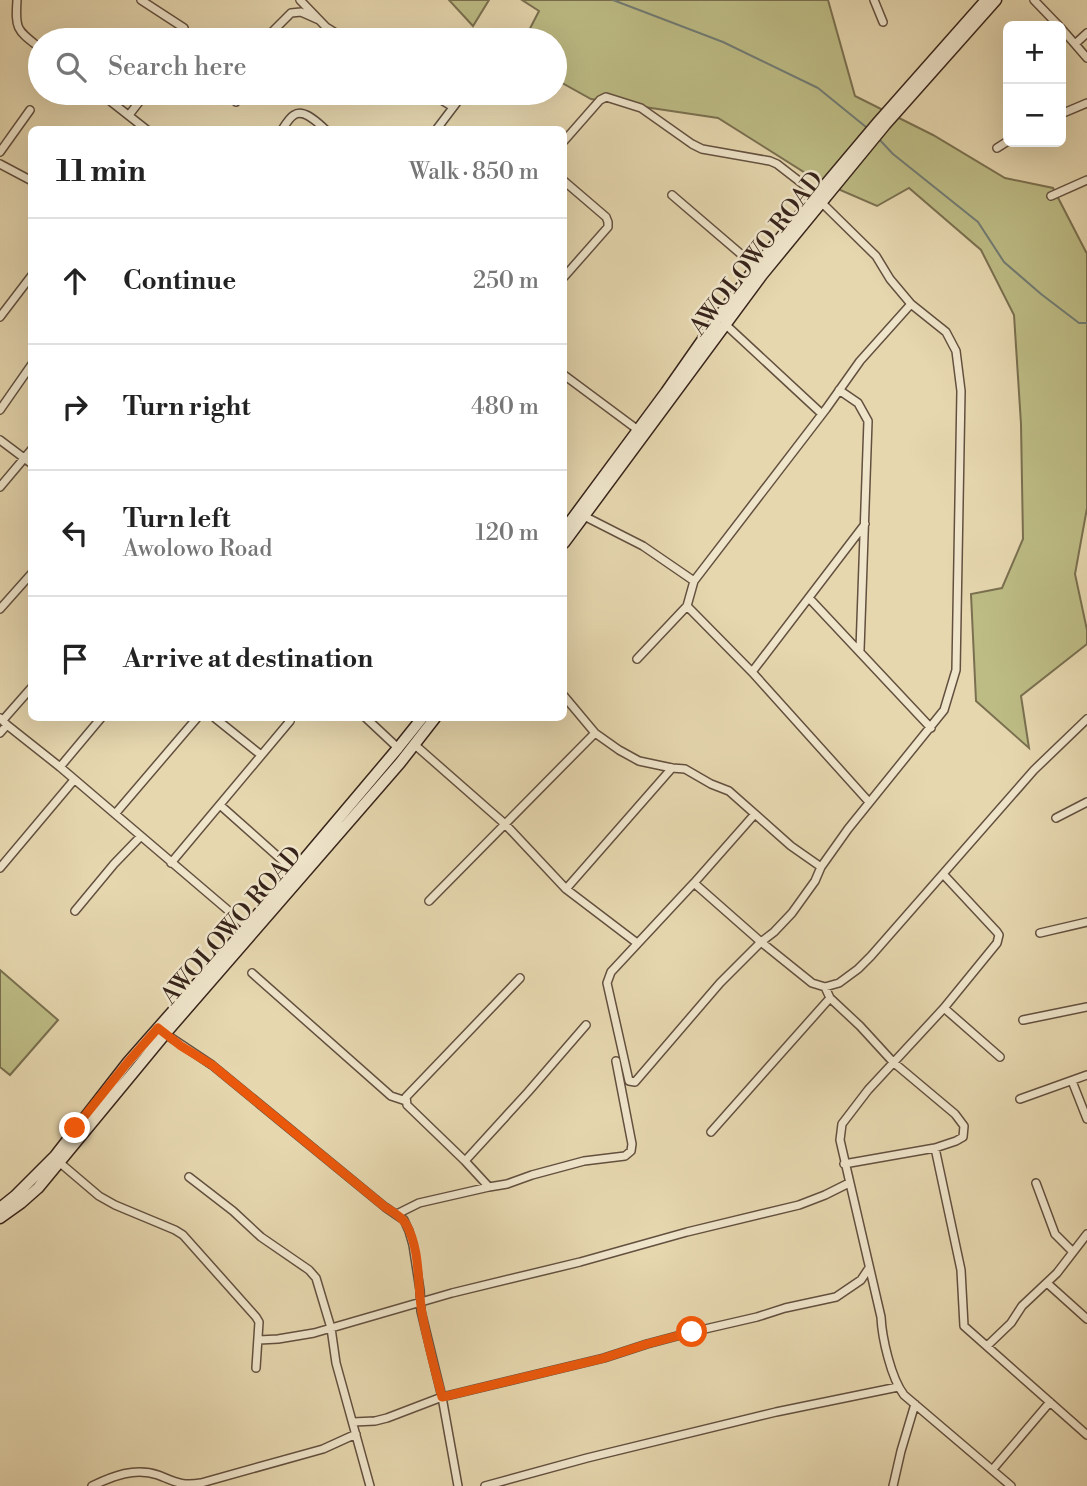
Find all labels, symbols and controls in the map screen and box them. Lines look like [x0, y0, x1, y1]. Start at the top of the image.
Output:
map controls [1003, 21, 1066, 147]
button: + [1003, 21, 1066, 84]
search box [28, 28, 567, 105]
icon: search [52, 48, 90, 86]
text: Search here [108, 51, 247, 83]
button: − [1003, 84, 1066, 147]
text: 11 min [56, 153, 146, 191]
text: Walk · 850 m [409, 158, 539, 186]
street label: AWOLOWO ROAD [683, 165, 830, 343]
icon: ahead [56, 262, 94, 300]
text: Continue [123, 265, 236, 297]
text: 250 m [473, 267, 539, 295]
icon: right [56, 388, 94, 426]
text: Turn right [123, 391, 251, 423]
text: 480 m [471, 393, 539, 421]
text: Turn left [123, 503, 231, 535]
icon: left [56, 514, 94, 552]
text: 120 m [475, 519, 539, 547]
text: Awolowo Road [123, 535, 272, 563]
icon: arrive [56, 640, 94, 678]
text: Arrive at destination [123, 643, 373, 675]
street label: AWOLOWO ROAD [154, 840, 309, 1012]
route end [59, 1112, 90, 1143]
route start [676, 1316, 707, 1347]

